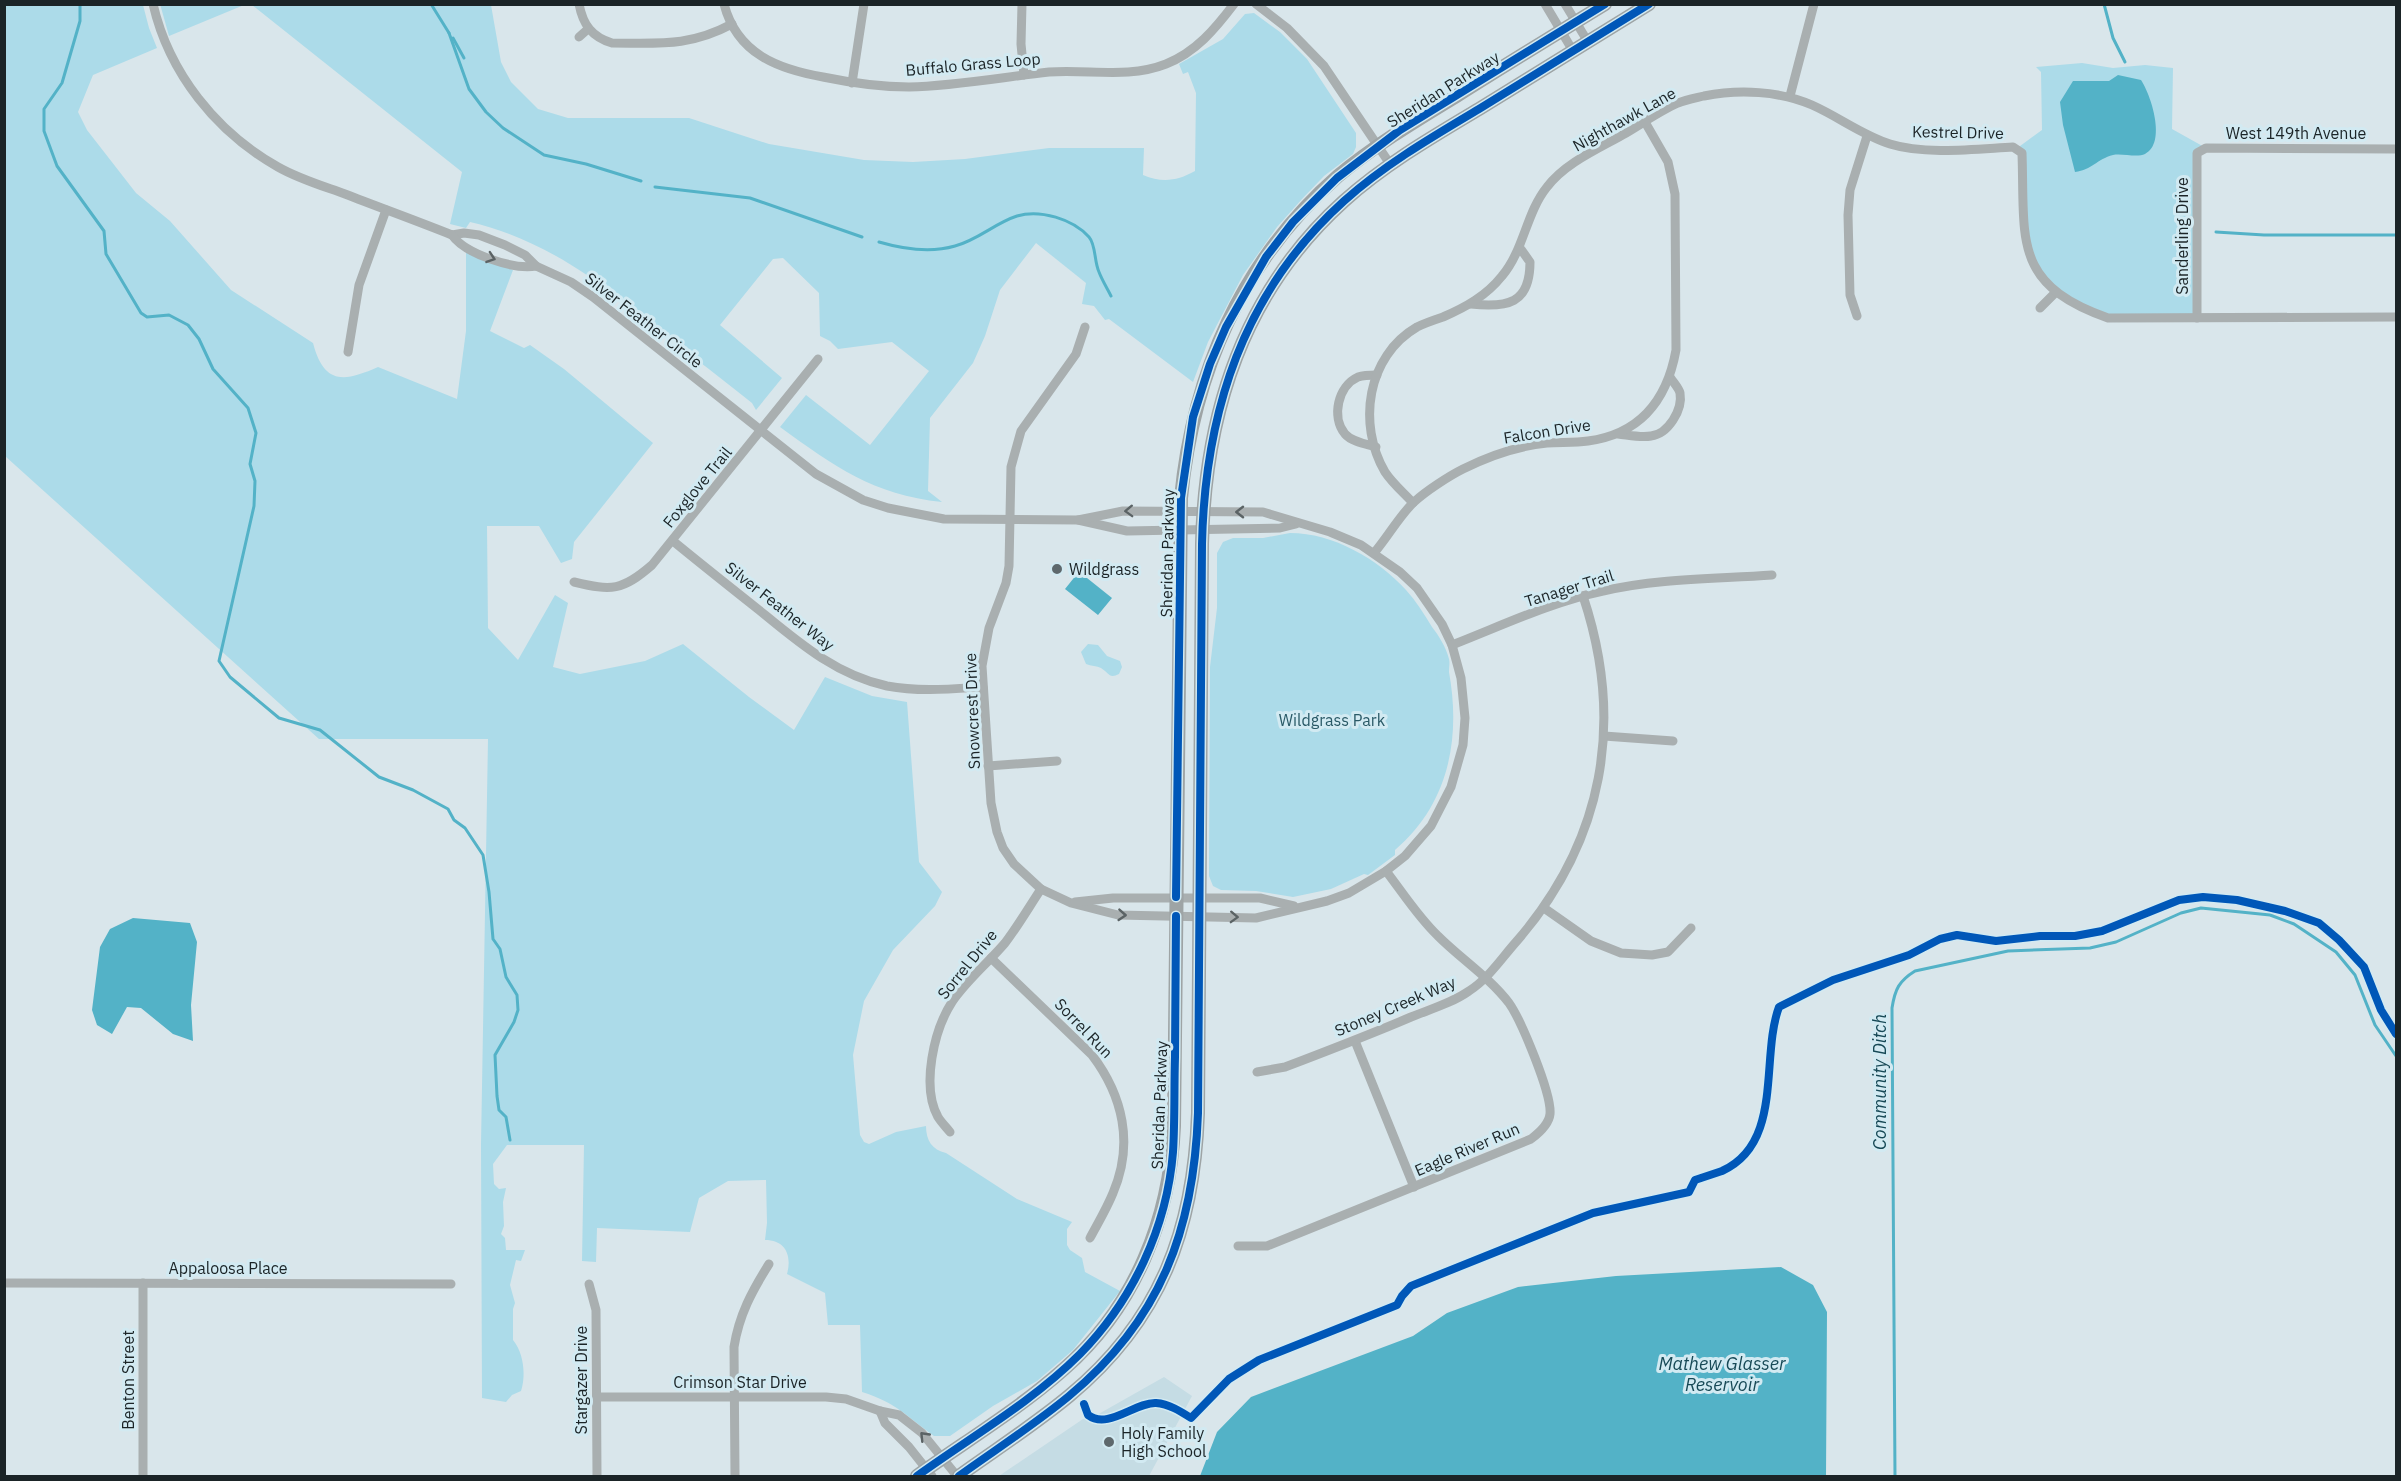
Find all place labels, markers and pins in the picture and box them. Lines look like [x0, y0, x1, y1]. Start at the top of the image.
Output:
place label: Wildgrass [1069, 559, 1139, 579]
marker: Wildgrass [1050, 562, 1064, 576]
place label: Holy Family High School [1121, 1423, 1206, 1461]
marker: Holy Family High School [1102, 1435, 1116, 1449]

